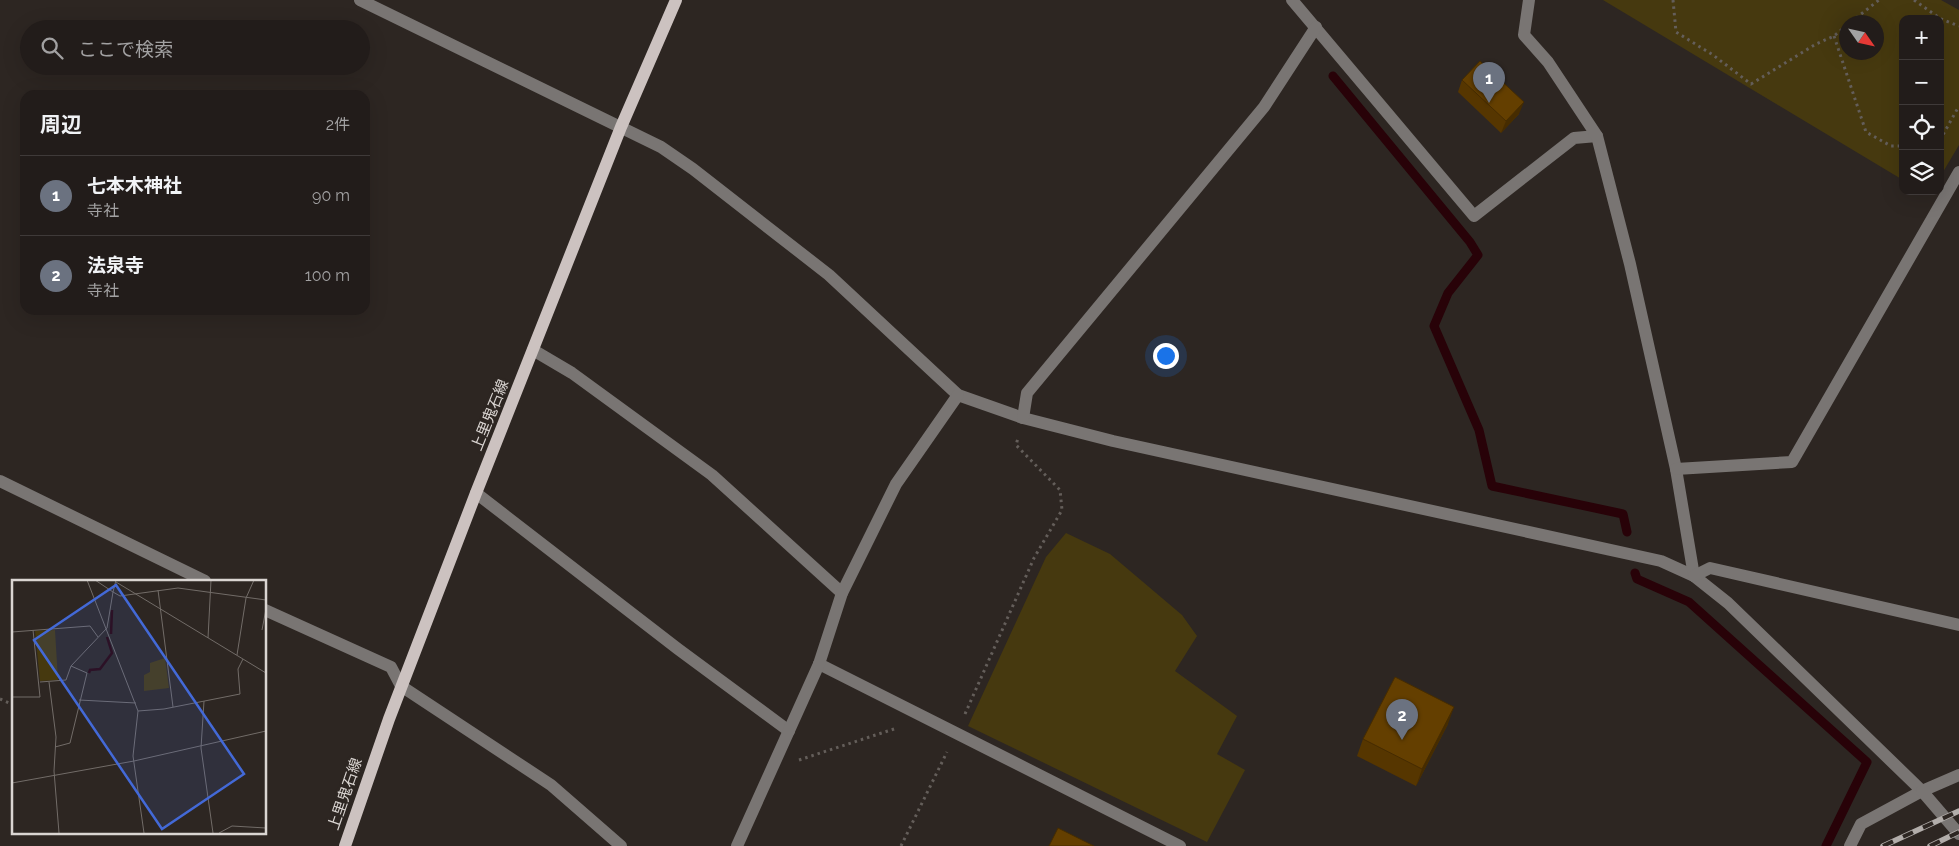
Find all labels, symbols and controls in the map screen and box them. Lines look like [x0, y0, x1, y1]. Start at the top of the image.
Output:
north arrow [1839, 15, 1884, 60]
map controls [1899, 15, 1944, 195]
button: + [1899, 15, 1944, 60]
search box [20, 20, 370, 75]
icon: search [38, 34, 66, 62]
text: ここで検索 [78, 38, 173, 60]
button: − [1899, 60, 1944, 105]
pin: 1 [1473, 62, 1505, 103]
button: locate [1899, 105, 1944, 150]
text: 周辺 [40, 112, 82, 137]
text: 2件 [326, 115, 350, 134]
button: layers [1899, 150, 1944, 195]
text: 七本木神社 [87, 174, 182, 196]
text: 1 [52, 186, 60, 205]
text: 90 m [312, 186, 350, 205]
text: 寺社 [87, 201, 119, 220]
text: 法泉寺 [87, 254, 144, 276]
text: 2 [51, 266, 61, 285]
text: 100 m [305, 266, 350, 285]
text: 寺社 [87, 281, 119, 300]
your location [1153, 343, 1179, 369]
street label: 上里鬼石線 [468, 377, 512, 453]
inset map [12, 580, 266, 834]
pin: 2 [1386, 699, 1418, 740]
street label: 上里鬼石線 [324, 756, 366, 832]

